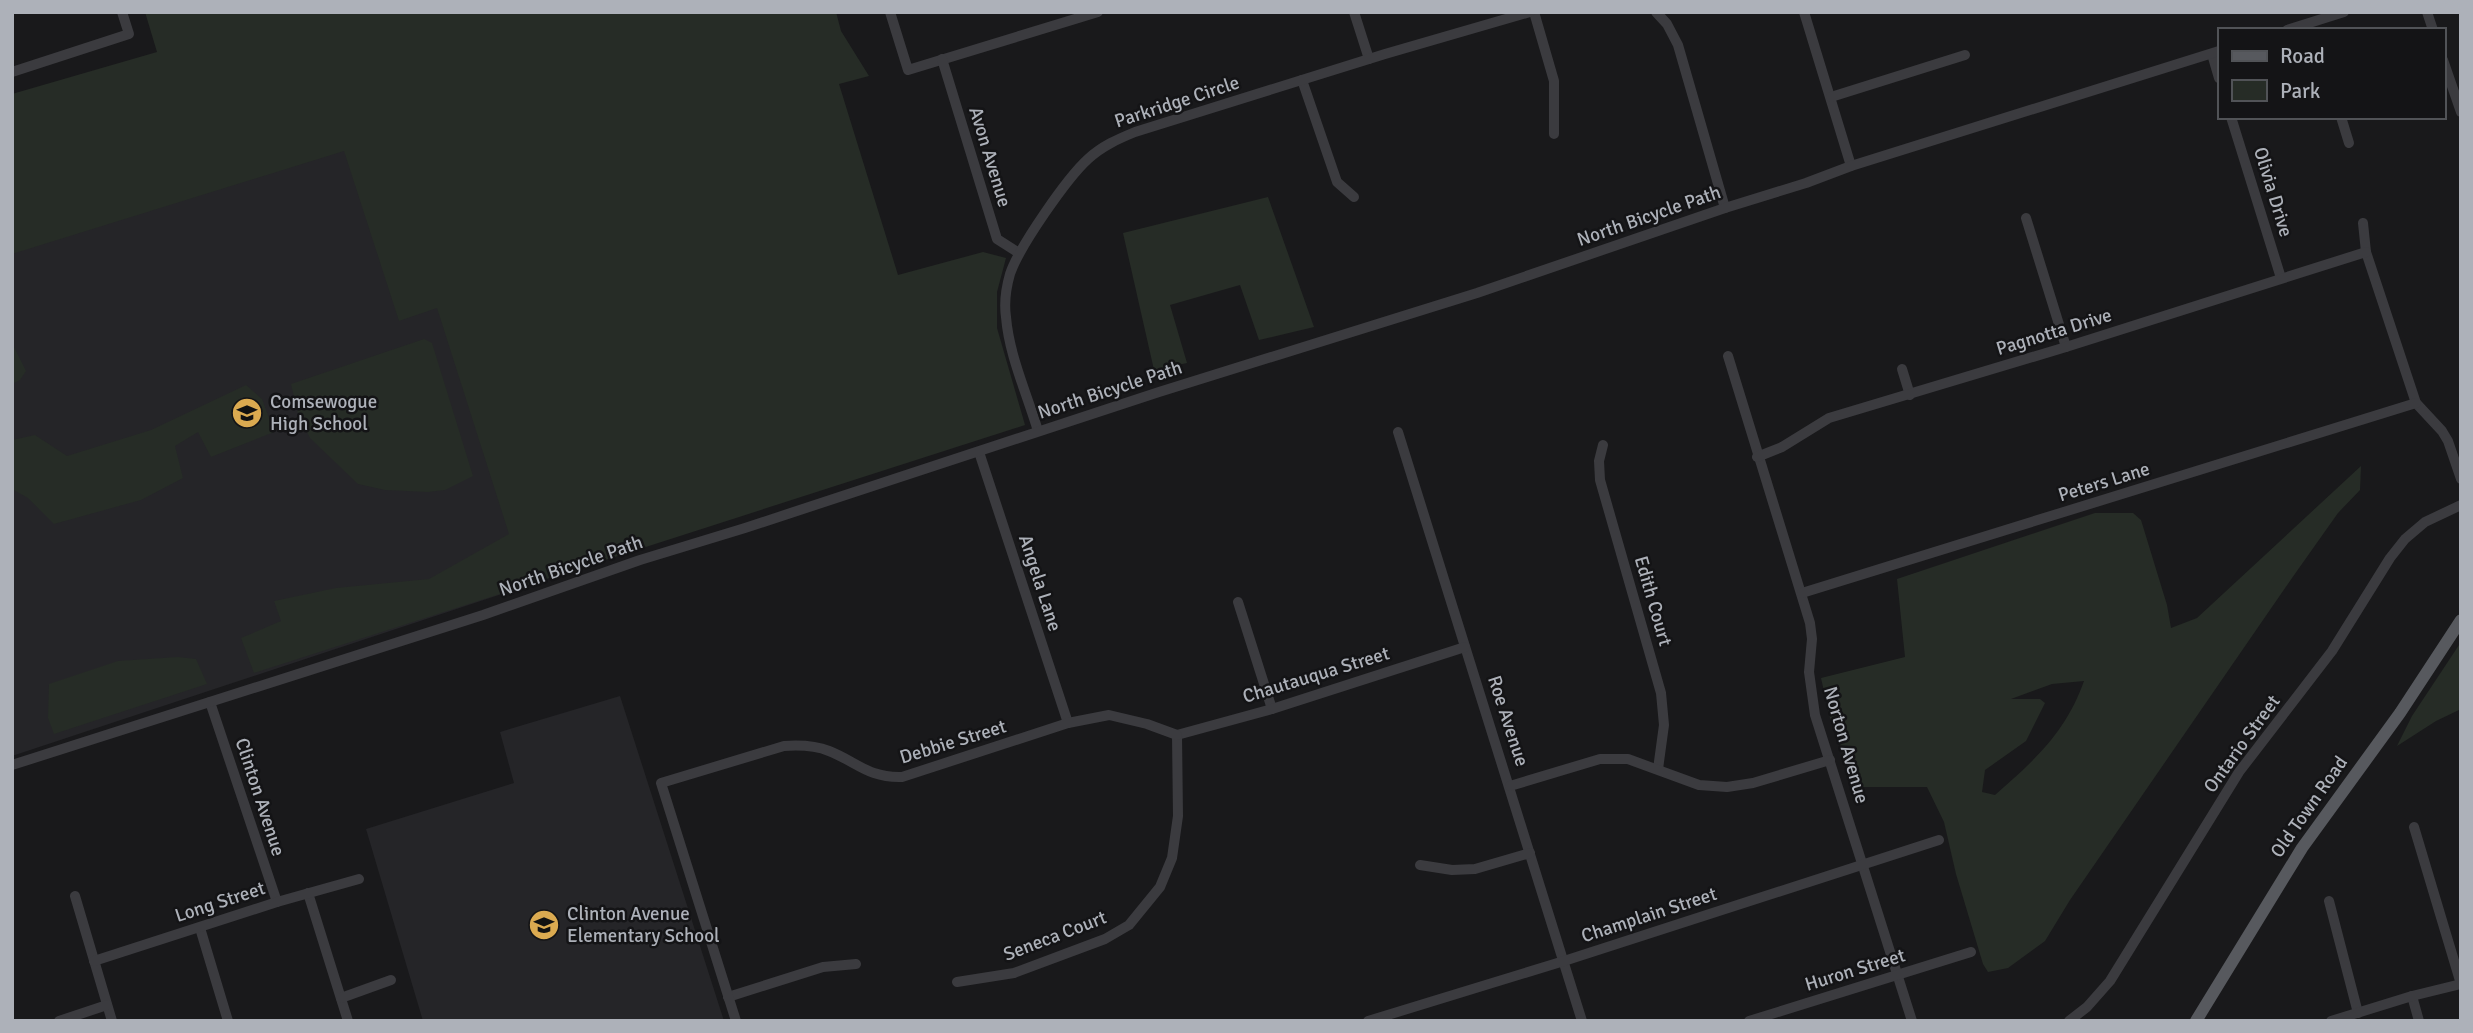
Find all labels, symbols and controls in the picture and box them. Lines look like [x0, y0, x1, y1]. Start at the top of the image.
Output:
legend [2218, 28, 2445, 119]
text: Road [2280, 43, 2325, 69]
street label: Parkridge Circle [1112, 71, 1242, 133]
text: Park [2280, 78, 2321, 104]
street label: Avon Avenue [963, 104, 1017, 210]
street label: Olivia Drive [2248, 144, 2298, 240]
street label: North Bicycle Path [1574, 180, 1724, 252]
street label: Pagnotta Drive [1993, 303, 2115, 361]
street label: North Bicycle Path [1035, 355, 1185, 425]
place label: Comsewogue High School [270, 390, 377, 436]
school or university icon: Comsewogue High School [230, 396, 264, 430]
street label: Peters Lane [2055, 457, 2153, 507]
street label: North Bicycle Path [496, 530, 646, 602]
street label: Angela Lane [1013, 532, 1067, 634]
street label: Edith Court [1629, 553, 1677, 649]
street label: Chautauqua Street [1240, 641, 1393, 709]
street label: Roe Avenue [1482, 673, 1534, 769]
street label: Norton Avenue [1818, 684, 1874, 806]
street label: Ontario Street [2198, 690, 2286, 798]
street label: Debbie Street [897, 714, 1010, 770]
street label: Clinton Avenue [230, 735, 290, 859]
street label: Old Town Road [2265, 752, 2353, 862]
street label: Long Street [172, 876, 268, 928]
street label: Champlain Street [1578, 882, 1720, 948]
place label: Clinton Avenue Elementary School [567, 902, 720, 948]
street label: Seneca Court [1000, 905, 1110, 967]
school or university icon: Clinton Avenue Elementary School [527, 908, 561, 942]
street label: Huron Street [1802, 943, 1908, 997]

